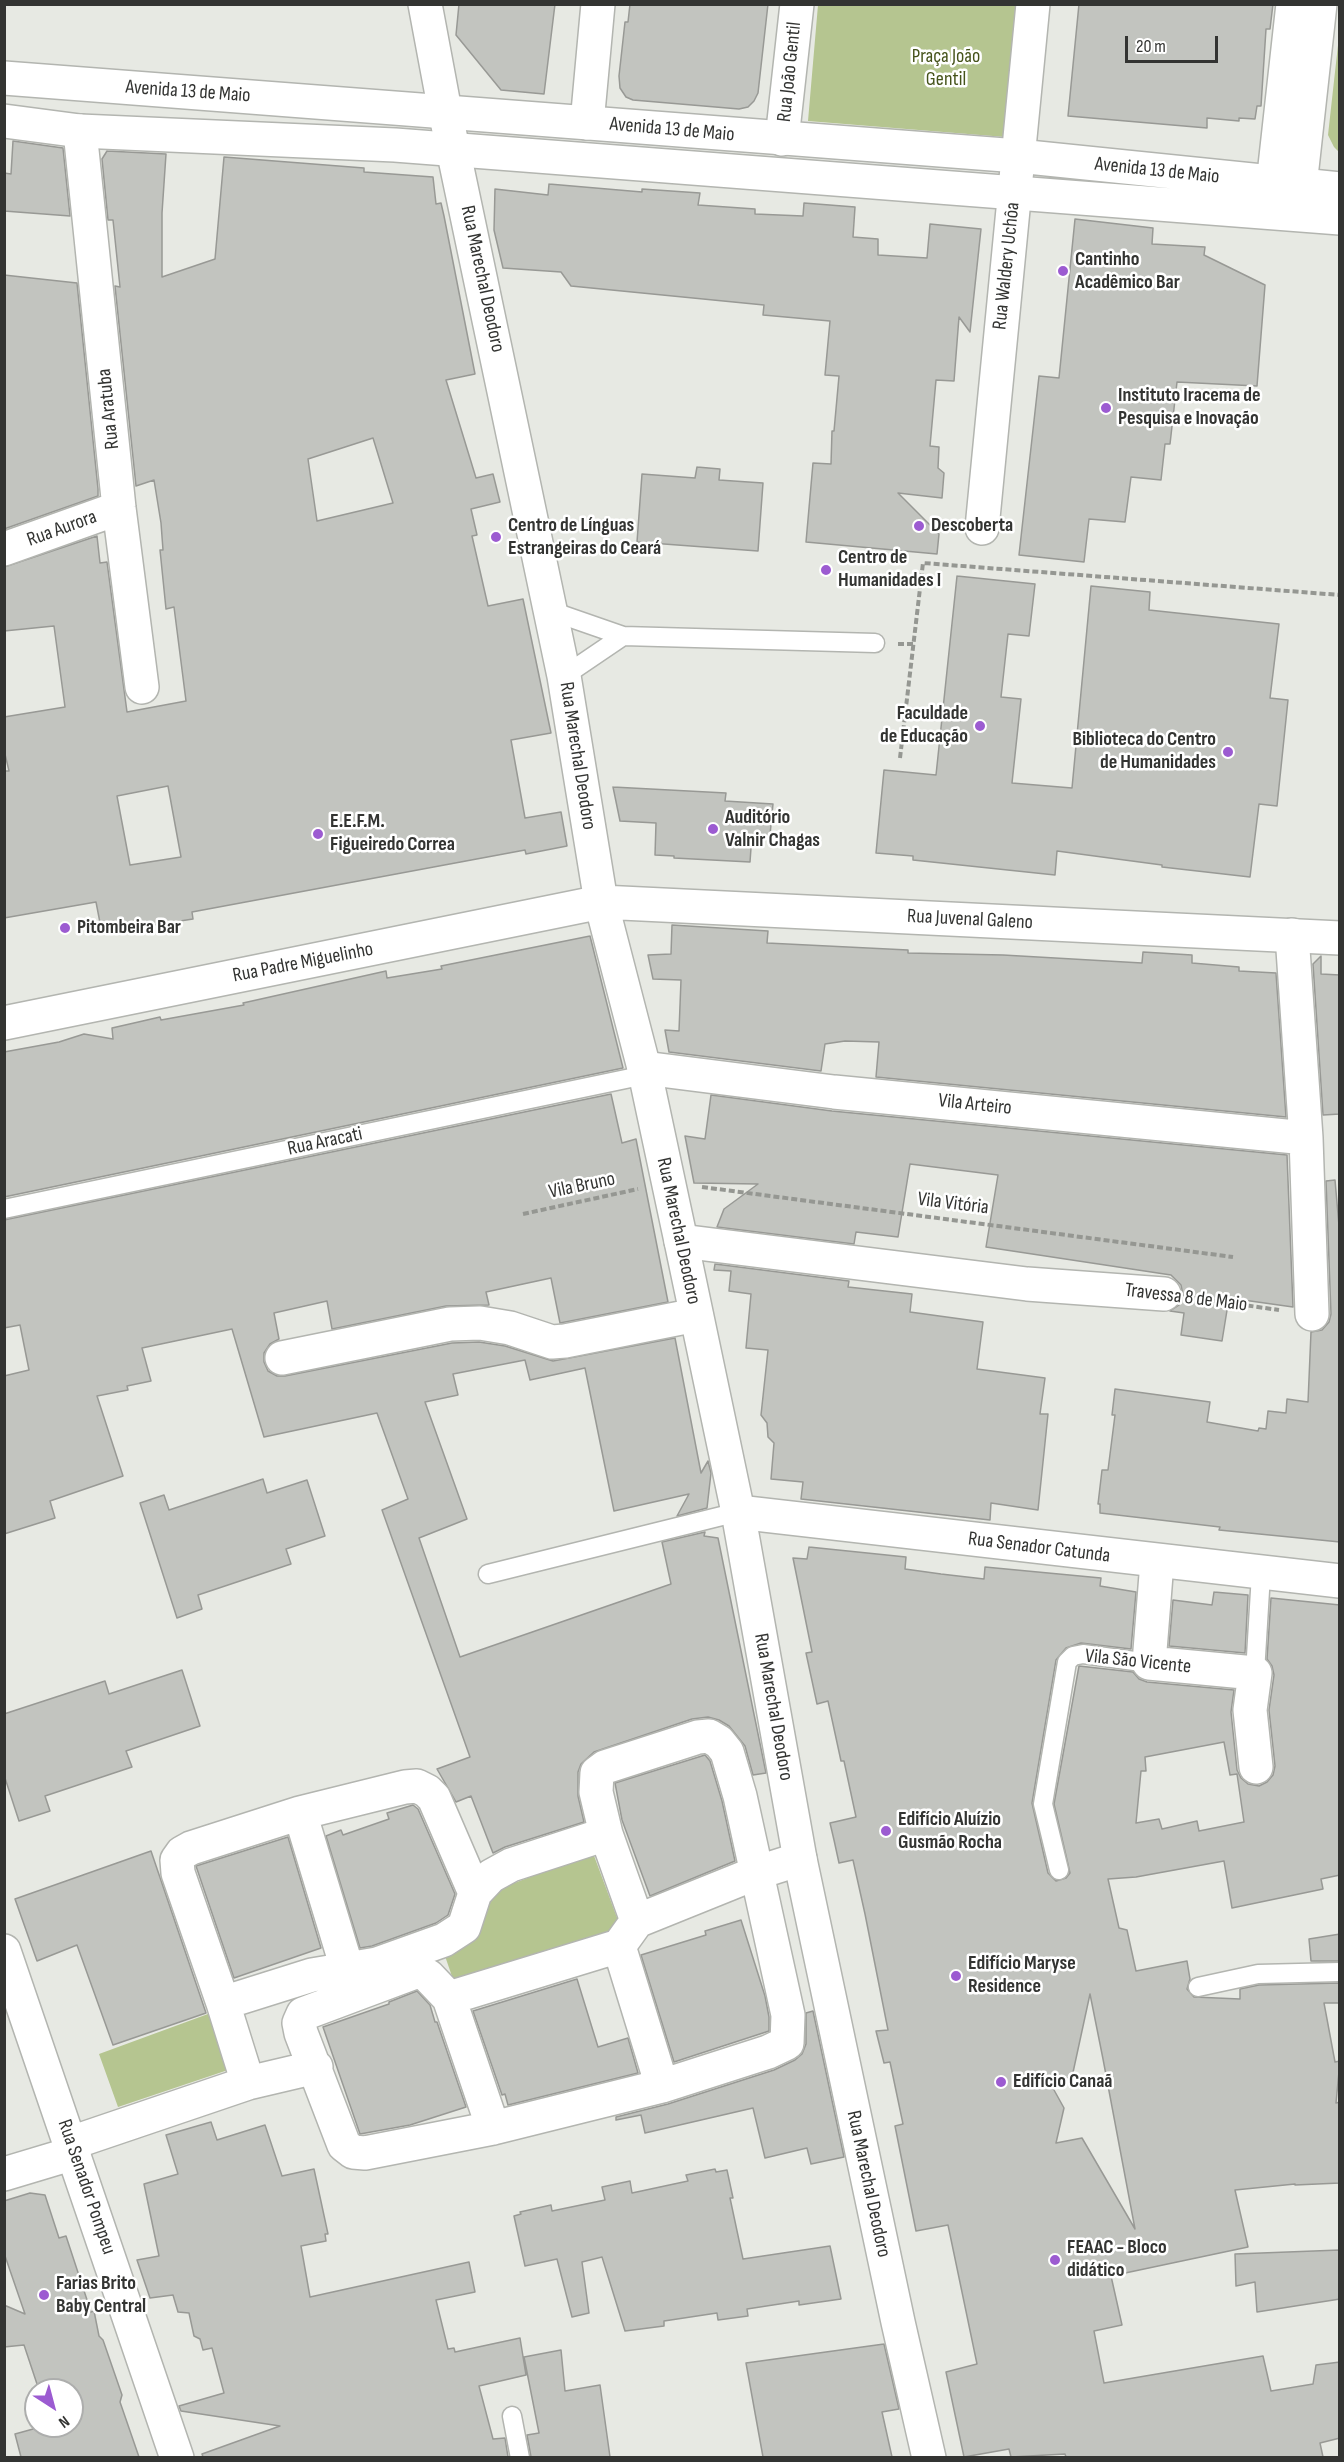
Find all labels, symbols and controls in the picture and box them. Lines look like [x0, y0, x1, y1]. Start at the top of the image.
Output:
street label: Rua João Gentil [773, 21, 807, 123]
scale bar [1128, 24, 1221, 62]
text: 20 m [1136, 36, 1166, 57]
park label: Praça João Gentil [912, 45, 980, 92]
street label: Avenida 13 de Maio [125, 76, 251, 108]
street label: Avenida 13 de Maio [609, 113, 735, 147]
street label: Avenida 13 de Maio [1094, 153, 1220, 189]
street label: Rua Waldery Uchôa [988, 201, 1026, 331]
street label: Rua Marechal Deodoro [455, 204, 509, 354]
place label: Cantinho Acadêmico Bar [1075, 248, 1180, 295]
marker: Cantinho Acadêmico Bar [1056, 264, 1070, 278]
street label: Rua Aratuba [93, 367, 125, 451]
place label: Instituto Iracema de Pesquisa e Inovação [1118, 384, 1261, 431]
marker: Instituto Iracema de Pesquisa e Inovação [1099, 401, 1113, 415]
street label: Rua Aurora [24, 505, 100, 553]
place label: Centro de Línguas Estrangeiras do Ceará [508, 514, 661, 561]
place label: Descoberta [931, 514, 1013, 538]
marker: Descoberta [912, 519, 926, 533]
marker: Centro de Línguas Estrangeiras do Ceará [489, 530, 503, 544]
place label: Centro de Humanidades I [838, 546, 941, 593]
marker: Centro de Humanidades I [819, 563, 833, 577]
street label: Rua Marechal Deodoro [553, 680, 601, 832]
place label: Faculdade de Educação [880, 702, 968, 749]
marker: Faculdade de Educação [973, 719, 987, 733]
place label: Biblioteca do Centro de Humanidades [1073, 728, 1216, 775]
marker: Biblioteca do Centro de Humanidades [1221, 745, 1235, 759]
place label: Auditório Valnir Chagas [725, 806, 820, 853]
place label: E.E.F.M. Figueiredo Correa [330, 810, 455, 857]
marker: Auditório Valnir Chagas [706, 822, 720, 836]
marker: E.E.F.M. Figueiredo Correa [311, 827, 325, 841]
street label: Rua Juvenal Galeno [906, 905, 1034, 935]
place label: Pitombeira Bar [77, 916, 181, 940]
marker: Pitombeira Bar [58, 921, 72, 935]
street label: Rua Padre Miguelinho [231, 938, 375, 988]
street label: Vila Arteiro [937, 1089, 1013, 1121]
street label: Rua Aracati [285, 1122, 365, 1162]
street label: Rua Marechal Deodoro [651, 1156, 705, 1306]
street label: Vila Bruno [547, 1167, 617, 1205]
street label: Vila Vitória [916, 1188, 990, 1220]
street label: Travessa 8 de Maio [1123, 1279, 1249, 1317]
street label: Rua Senador Catunda [967, 1527, 1111, 1569]
street label: Rua Marechal Deodoro [748, 1631, 798, 1783]
street label: Vila São Vicente [1084, 1645, 1192, 1679]
place label: Edifício Aluízio Gusmão Rocha [898, 1808, 1002, 1855]
marker: Edifício Aluízio Gusmão Rocha [879, 1824, 893, 1838]
place label: Edifício Maryse Residence [968, 1952, 1076, 1999]
marker: Edifício Maryse Residence [949, 1969, 963, 1983]
place label: Edifício Canaã [1013, 2070, 1112, 2094]
marker: Edifício Canaã [994, 2075, 1008, 2089]
street label: Rua Marechal Deodoro [841, 2109, 895, 2259]
street label: Rua Senador Pompeu [52, 2116, 120, 2258]
place label: FEAAC - Bloco didático [1067, 2236, 1167, 2283]
marker: FEAAC - Bloco didático [1048, 2253, 1062, 2267]
place label: Farias Brito Baby Central [56, 2272, 146, 2319]
marker: Farias Brito Baby Central [37, 2288, 51, 2302]
north arrow [24, 2378, 84, 2438]
text: N [55, 2411, 73, 2432]

